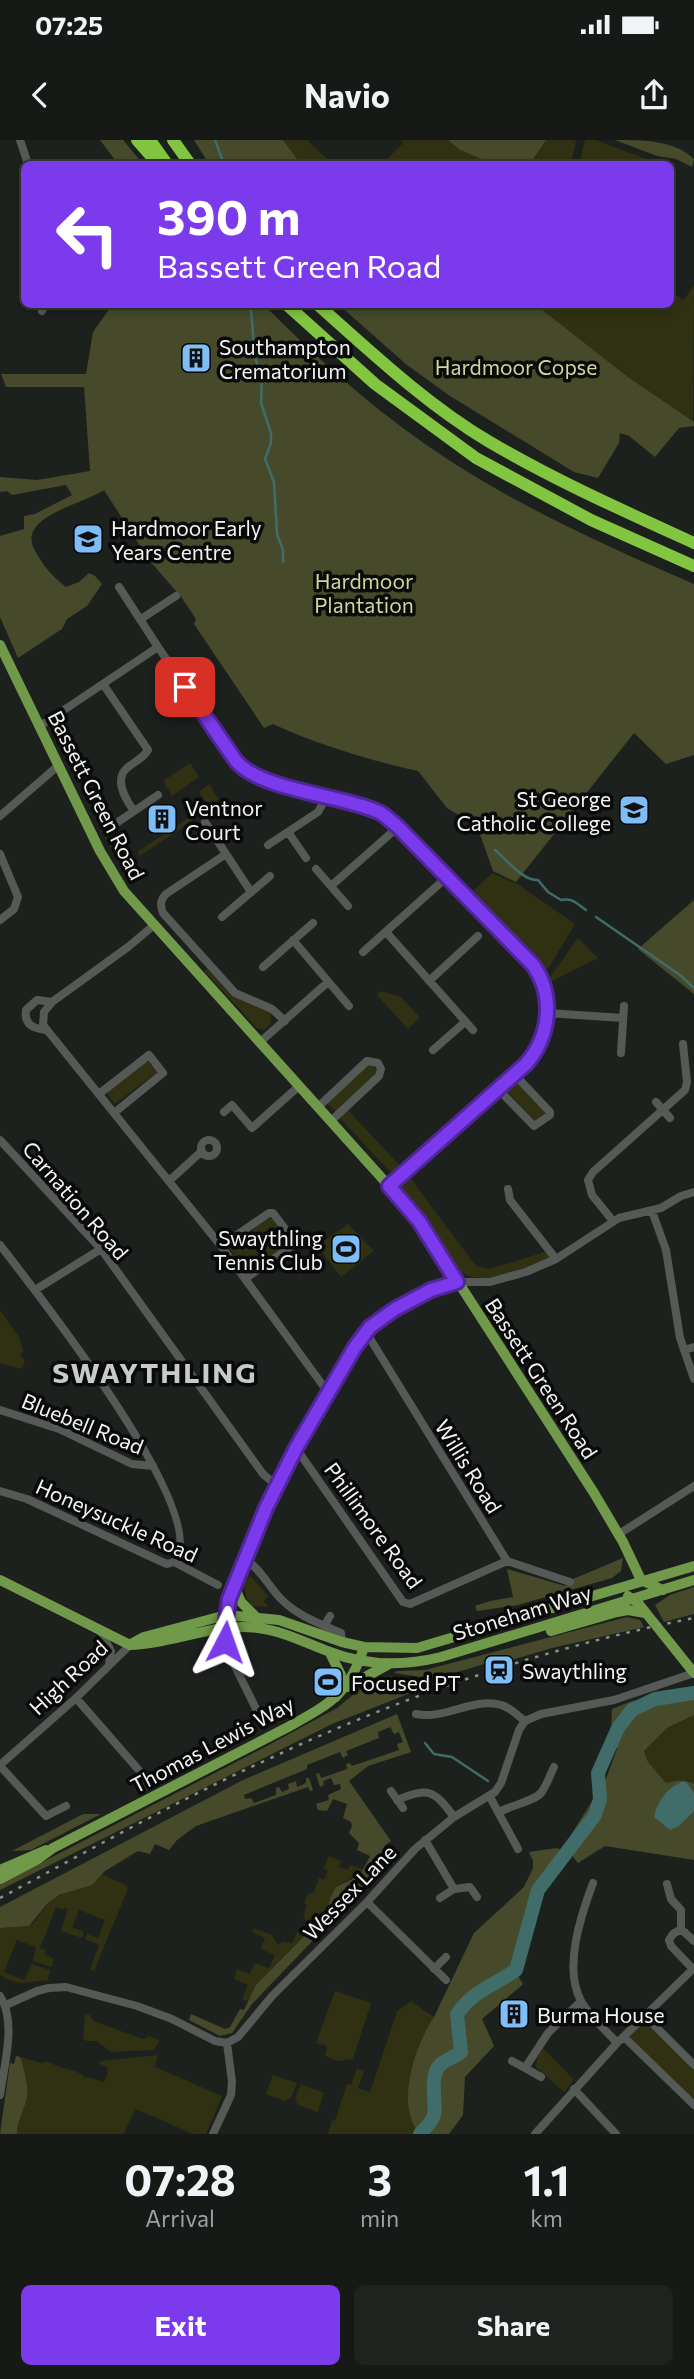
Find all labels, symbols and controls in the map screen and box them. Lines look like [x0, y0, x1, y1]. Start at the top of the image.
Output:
text: 07:25 [35, 9, 103, 40]
text: Navio [304, 75, 390, 115]
icon: back [21, 76, 59, 114]
icon: share [635, 76, 673, 114]
text: 390 m [157, 185, 300, 245]
icon: left [42, 189, 133, 280]
text: Bassett Green Road [157, 245, 441, 285]
place label: Southampton Crematorium [219, 334, 351, 383]
building icon: Southampton Crematorium [179, 341, 213, 375]
park label: Hardmoor Copse [435, 354, 597, 379]
place label: Hardmoor Early Years Centre [111, 515, 262, 564]
school or university icon: Hardmoor Early Years Centre [71, 522, 105, 556]
park label: Hardmoor Plantation [314, 568, 414, 617]
pin [155, 657, 215, 717]
icon: arrive [166, 668, 204, 706]
street label: Bassett Green Road [44, 706, 150, 884]
place label: St George Catholic College [456, 786, 611, 835]
school or university icon: St George Catholic College [617, 793, 651, 827]
place label: Ventnor Court [185, 795, 263, 844]
building icon: Ventnor Court [145, 802, 179, 836]
street label: Carnation Road [18, 1136, 134, 1264]
place label: Swaythling Tennis Club [213, 1225, 323, 1274]
sports icon: Swaythling Tennis Club [329, 1232, 363, 1266]
street label: Bassett Green Road [481, 1293, 603, 1463]
district label: SWAYTHLING [52, 1355, 258, 1389]
street label: Bluebell Road [19, 1387, 147, 1459]
street label: Willis Road [430, 1415, 508, 1517]
street label: Phillimore Road [320, 1457, 428, 1593]
street label: Honeysuckle Road [32, 1473, 202, 1567]
street label: Stoneham Way [450, 1579, 594, 1645]
position arrow [188, 1605, 262, 1679]
street label: High Road [24, 1635, 112, 1719]
station icon: Swaythling [482, 1653, 516, 1687]
place label: Swaythling [522, 1658, 627, 1683]
sports icon: Focused PT [311, 1665, 345, 1699]
place label: Focused PT [351, 1670, 461, 1695]
street label: Thomas Lewis Way [126, 1690, 298, 1798]
street label: Wessex Lane [297, 1839, 401, 1945]
building icon: Burma House [497, 1997, 531, 2031]
place label: Burma House [537, 2002, 665, 2027]
text: 07:28 [124, 2153, 236, 2205]
text: 3 [367, 2153, 392, 2205]
text: 1.1 [524, 2153, 570, 2205]
text: Arrival [145, 2204, 215, 2232]
text: min [360, 2204, 399, 2232]
text: km [530, 2204, 563, 2232]
button: Exit [21, 2285, 340, 2365]
button: Share [354, 2285, 673, 2365]

